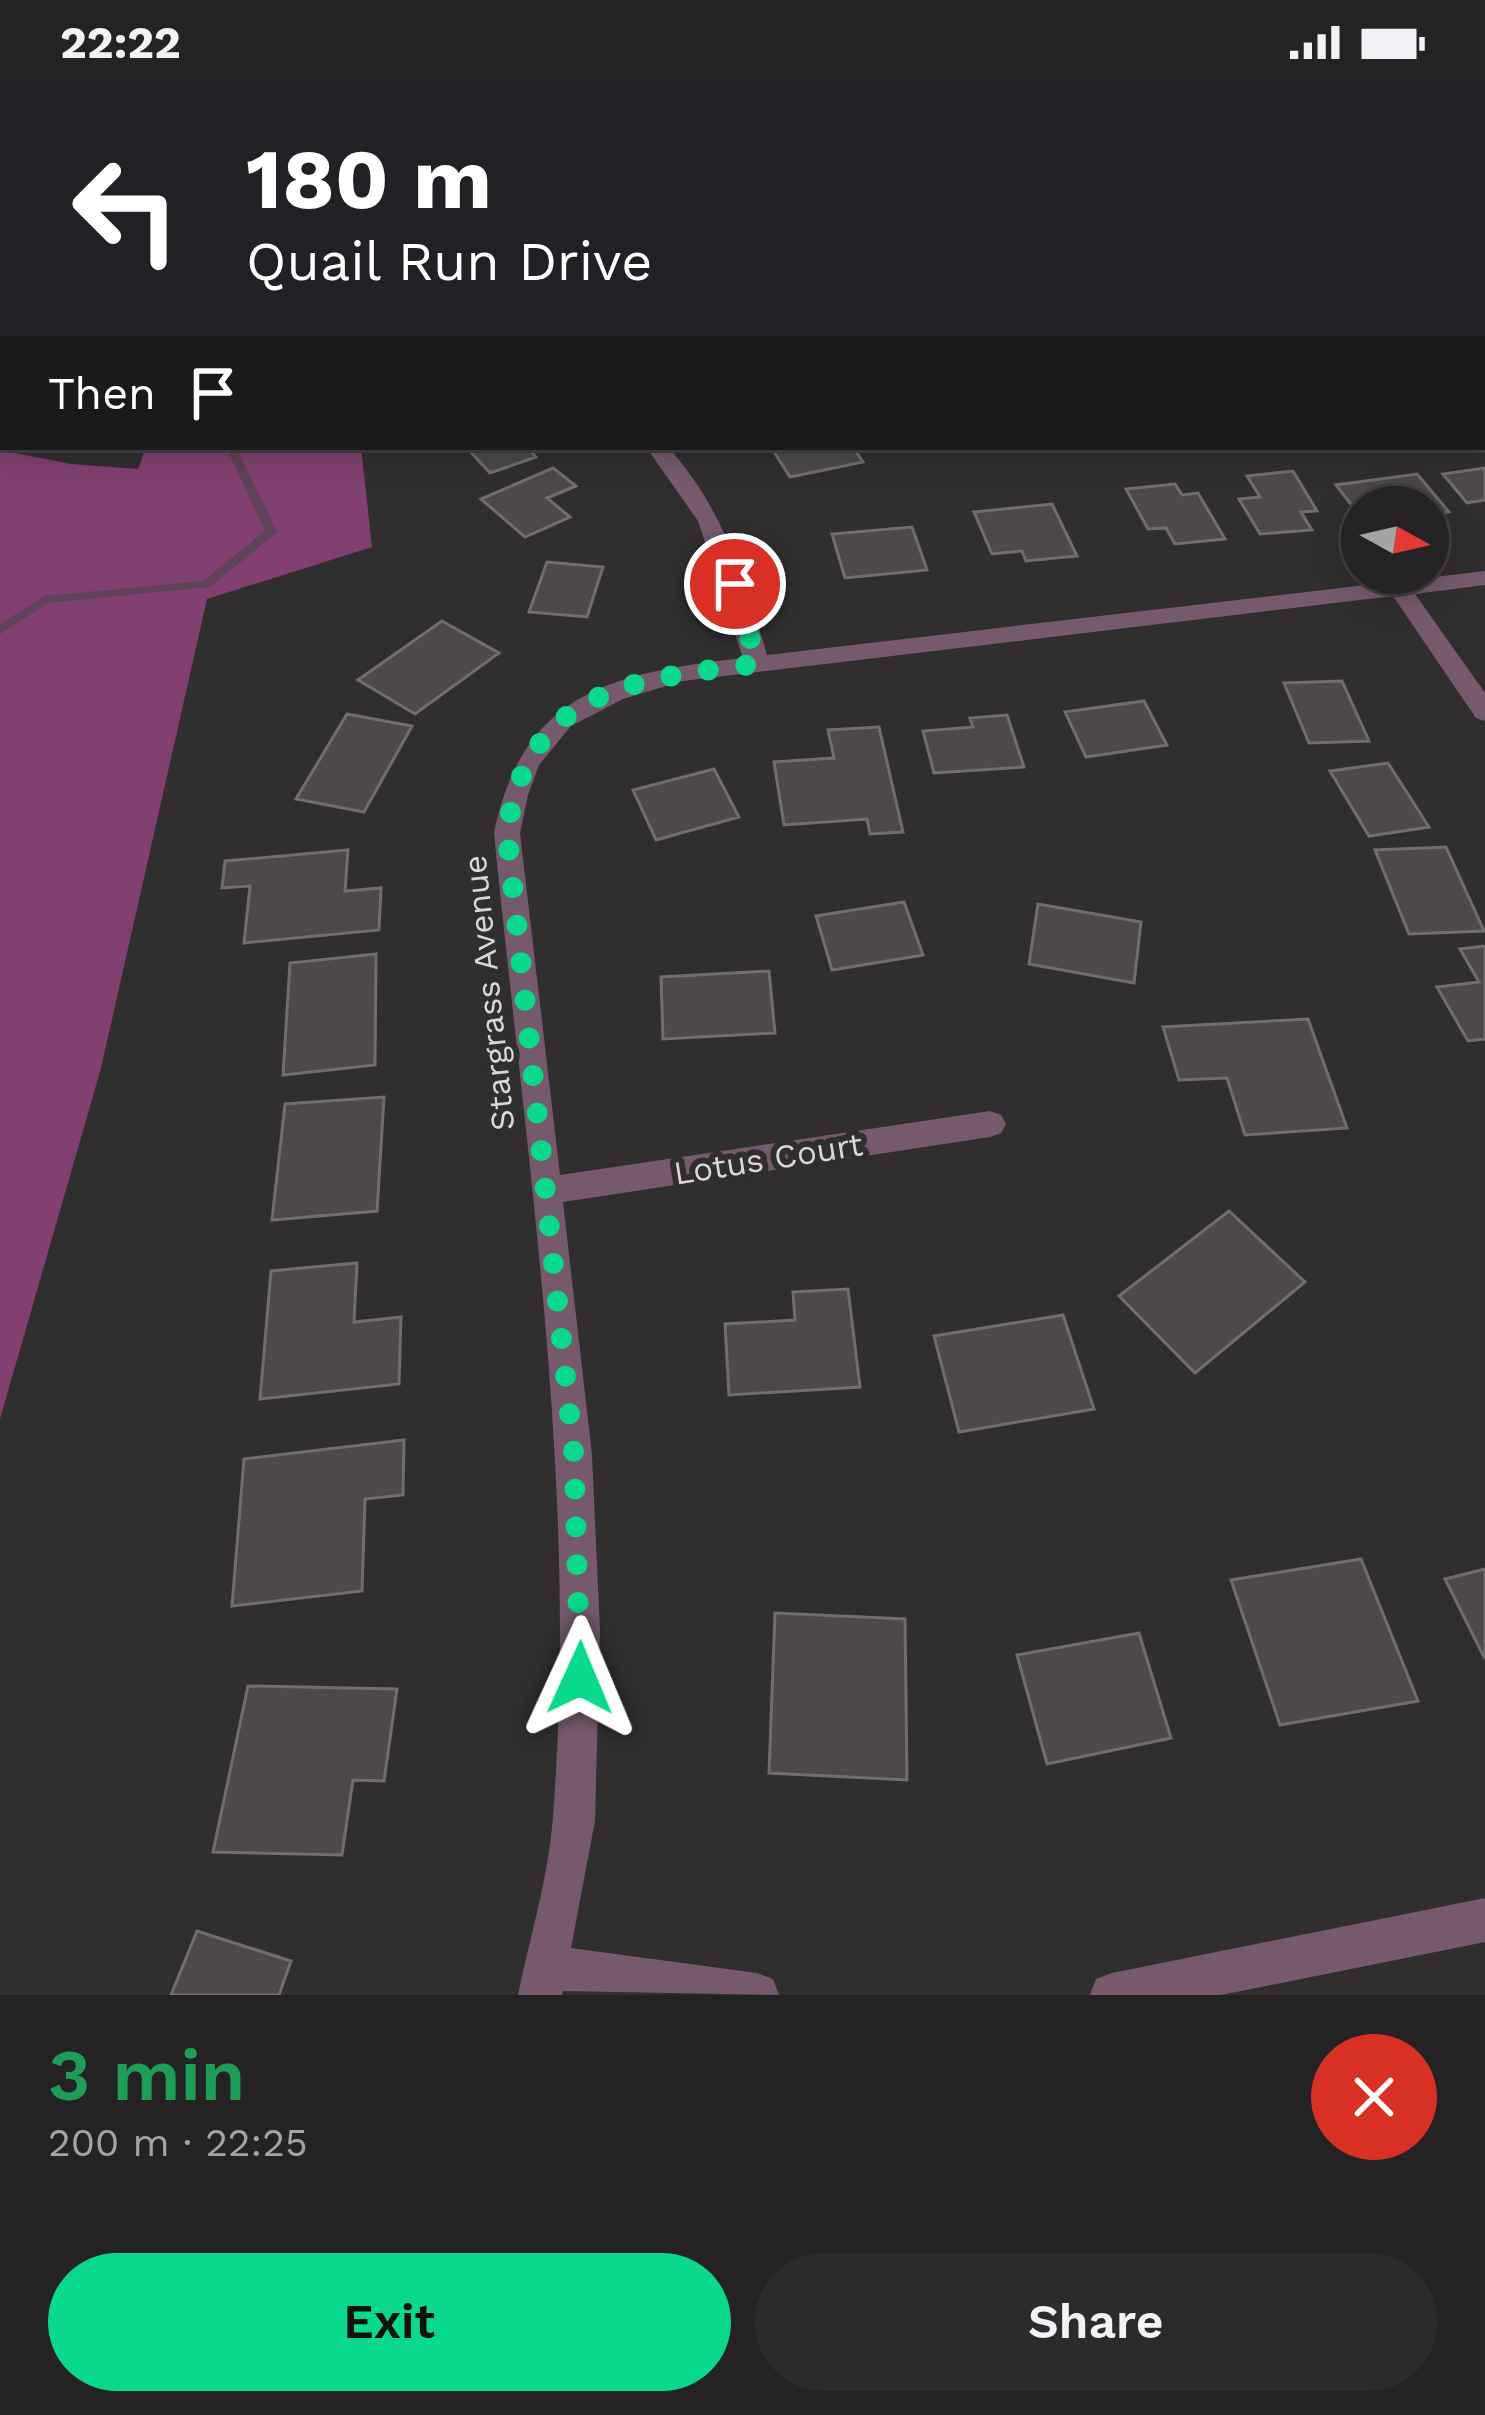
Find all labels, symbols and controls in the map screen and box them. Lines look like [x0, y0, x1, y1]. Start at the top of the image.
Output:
text: 22:22 [60, 16, 181, 69]
text: 180 m [246, 130, 492, 228]
icon: left [48, 132, 204, 288]
text: Quail Run Drive [246, 230, 652, 293]
icon: arrive [180, 360, 246, 426]
text: Then [48, 367, 156, 420]
north arrow [1341, 486, 1449, 594]
map controls [1341, 486, 1449, 594]
pin [684, 533, 786, 635]
icon: arrive [702, 551, 768, 617]
street label: Stargrass Avenue [455, 853, 522, 1133]
street label: Lotus Court [671, 1124, 865, 1193]
position arrow [517, 1615, 643, 1741]
text: 3 min [48, 2033, 245, 2117]
button: close [1311, 2034, 1437, 2160]
text: 200 m · 22:25 [48, 2120, 308, 2165]
button: Exit [48, 2253, 731, 2391]
button: Share [755, 2253, 1437, 2391]

